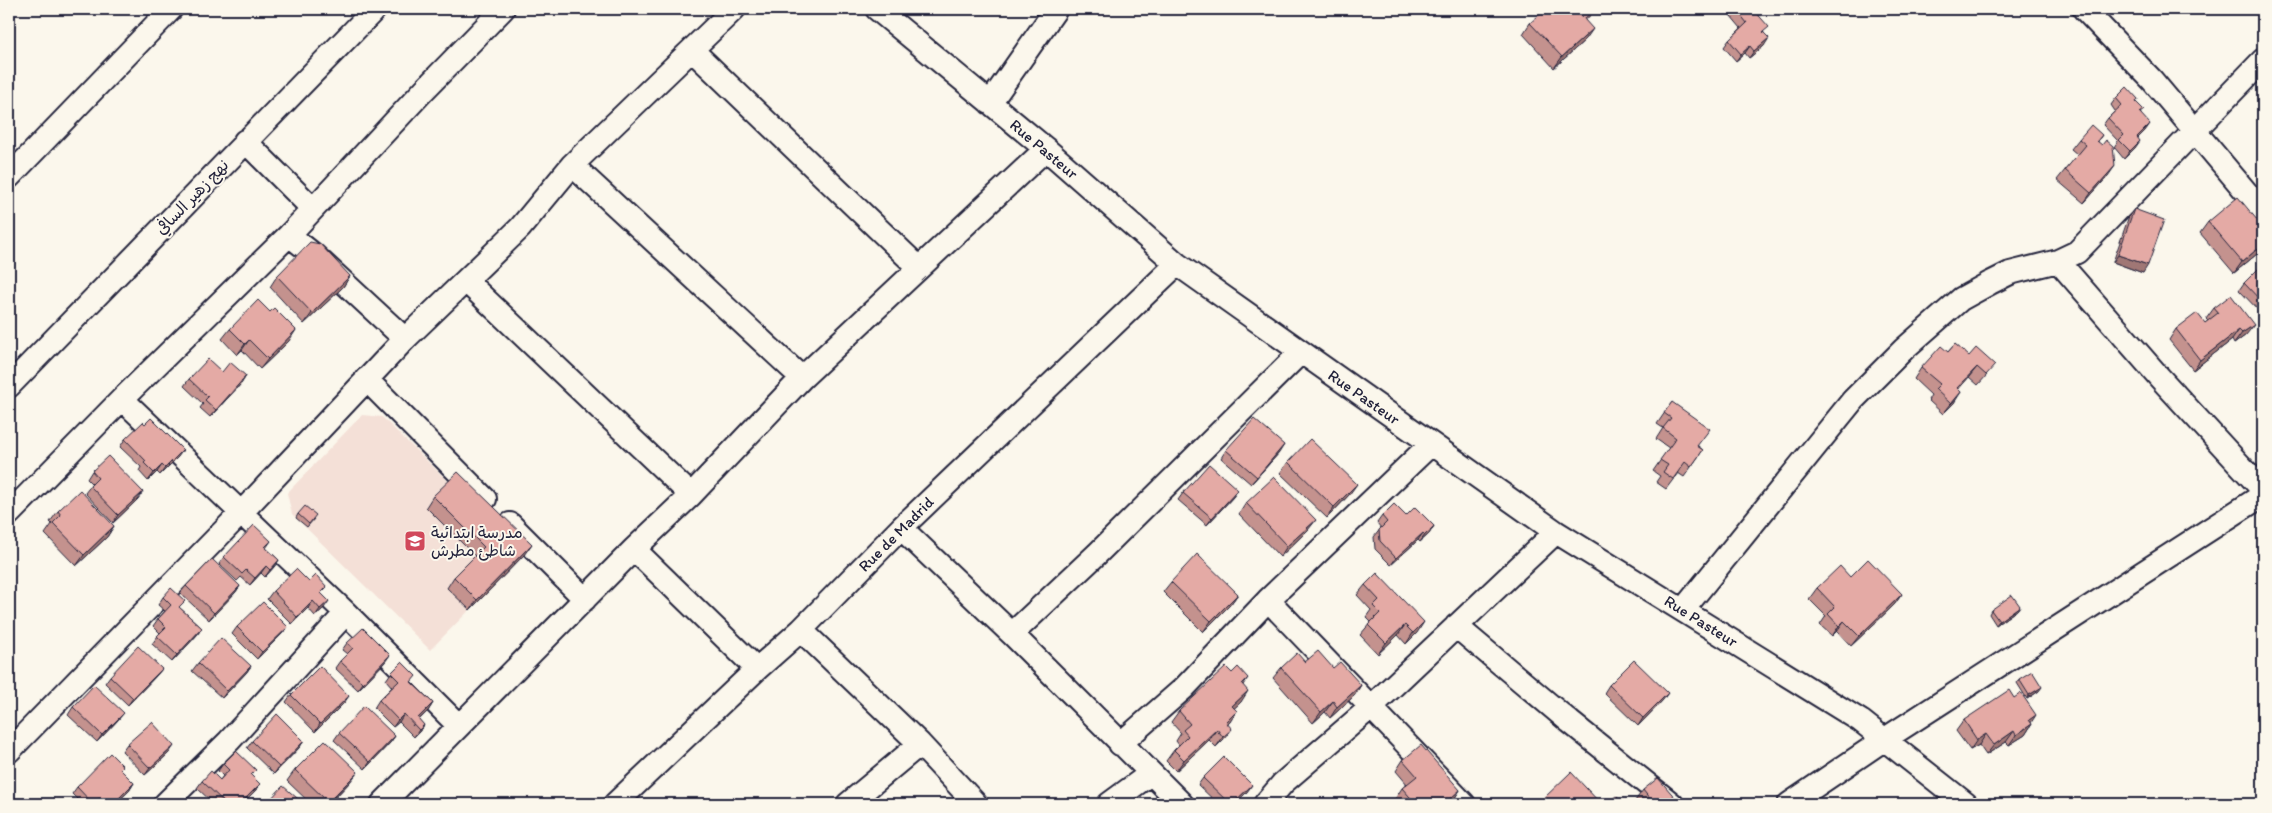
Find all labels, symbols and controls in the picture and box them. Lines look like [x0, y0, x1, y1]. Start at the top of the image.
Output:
street label: Rue Pasteur [1006, 115, 1082, 183]
street label: نهج زهير السافي [151, 155, 234, 240]
street label: Rue Pasteur [1325, 365, 1404, 429]
street label: Rue de Madrid [854, 492, 938, 576]
place label: مدرسة ابتدائية شاطئ مطرش [431, 523, 523, 561]
school or university icon: مدرسة ابتدائية شاطئ مطرش [403, 529, 427, 553]
street label: Rue Pasteur [1661, 591, 1742, 651]

